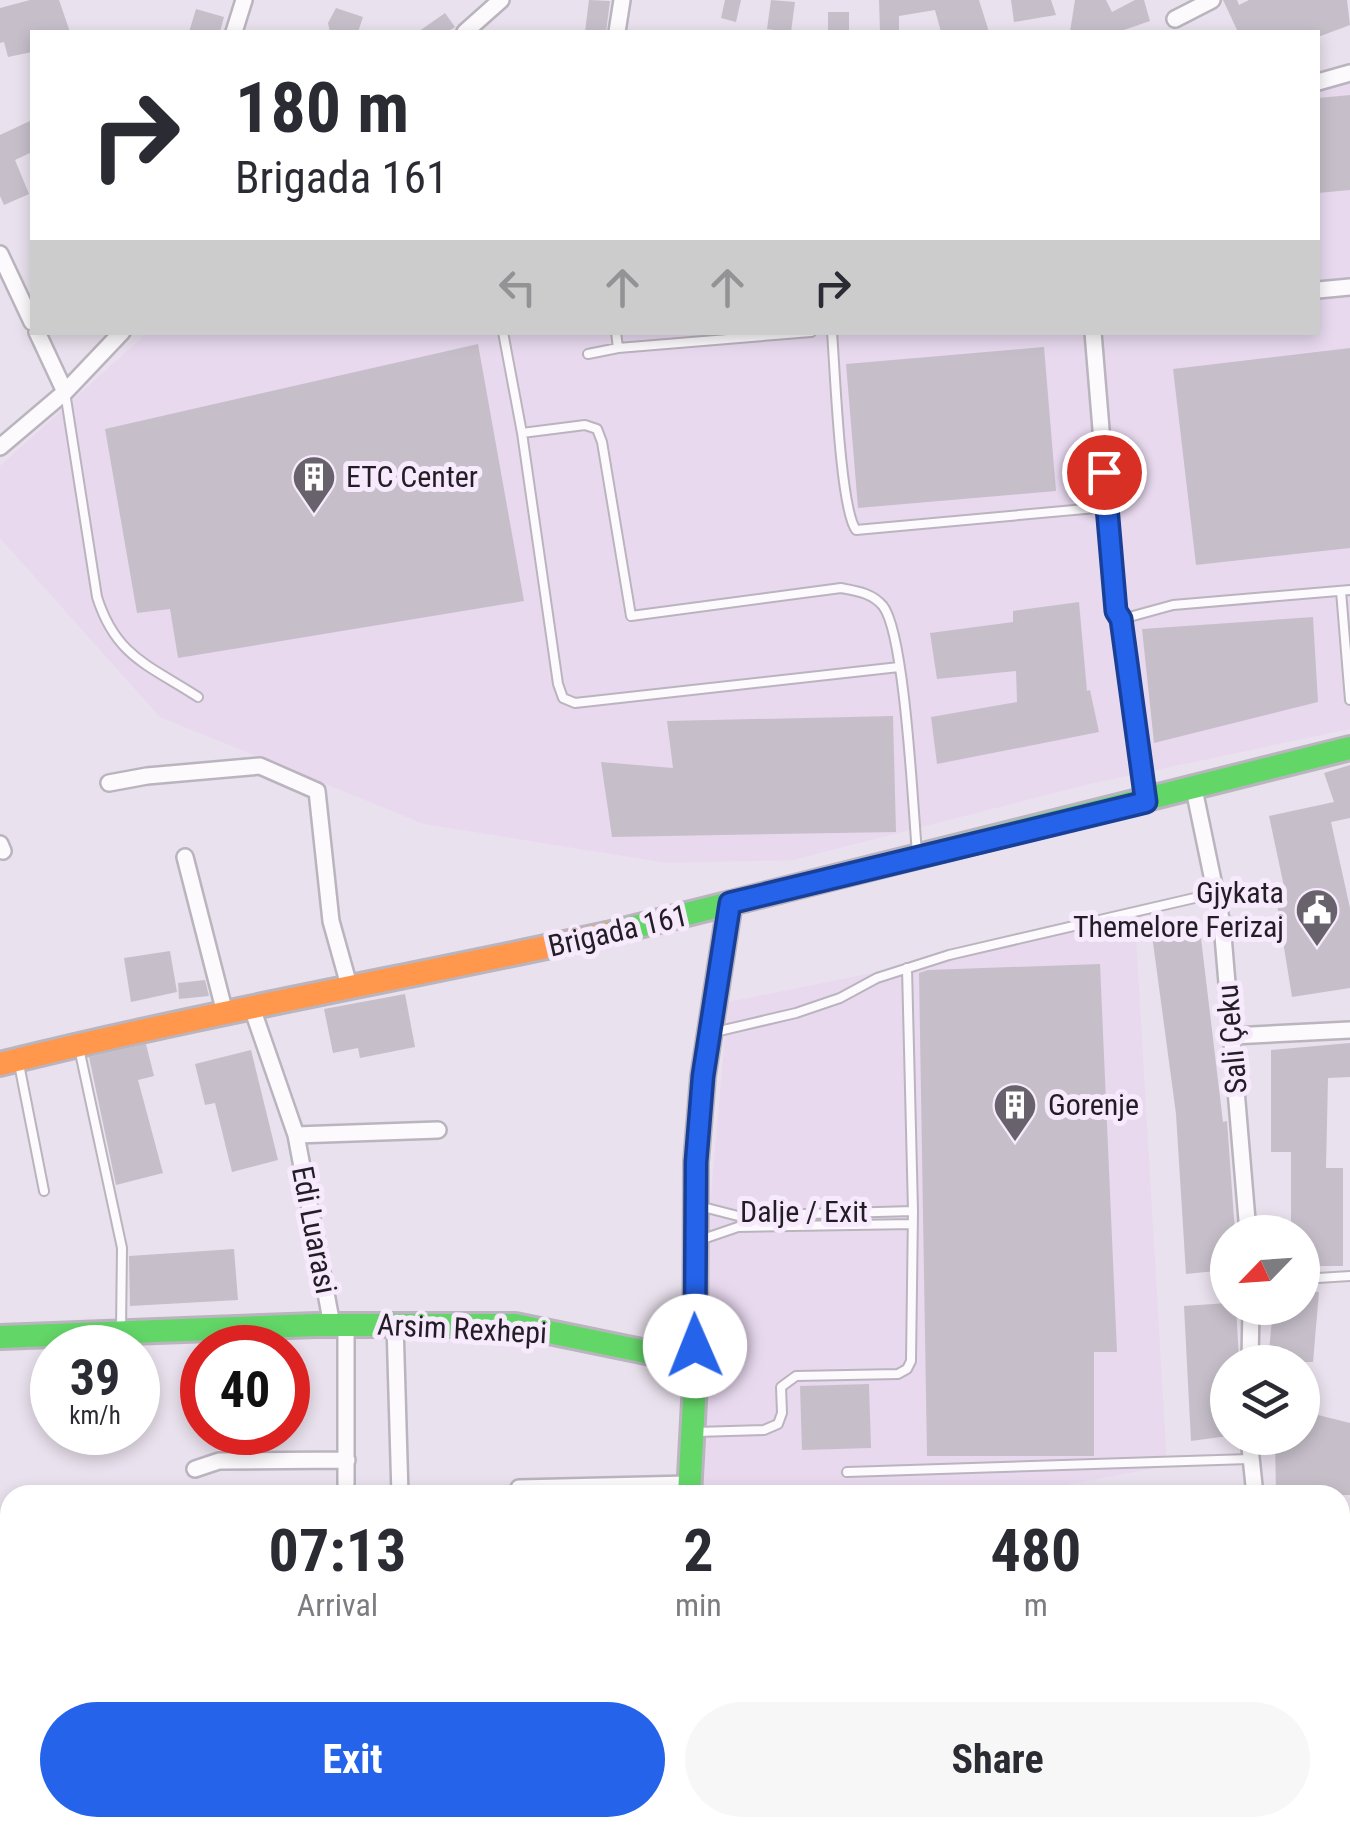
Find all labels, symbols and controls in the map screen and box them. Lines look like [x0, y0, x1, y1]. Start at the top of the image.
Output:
text: 180 m [235, 67, 409, 149]
icon: right [70, 70, 200, 200]
text: Brigada 161 [235, 151, 448, 204]
icon: left [490, 260, 545, 315]
icon: ahead [595, 260, 650, 315]
icon: ahead [700, 260, 755, 315]
icon: right [805, 260, 860, 315]
pin [1062, 430, 1147, 515]
icon: arrive [1077, 445, 1132, 500]
building icon: ETC Center [291, 454, 337, 515]
place label: ETC Center [346, 459, 478, 494]
place label: Gjykata Themelore Ferizaj [1073, 875, 1284, 944]
public building icon: Gjykata Themelore Ferizaj [1294, 887, 1340, 948]
street label: Brigada 161 [545, 897, 691, 964]
street label: Sali Çeku [1209, 983, 1254, 1095]
building icon: Gorenje [992, 1082, 1038, 1143]
place label: Gorenje [1048, 1087, 1139, 1122]
street label: Edi Luarasi [285, 1163, 344, 1297]
street label: Dalje / Exit [740, 1194, 868, 1229]
north arrow [1210, 1215, 1320, 1325]
map controls [1210, 1215, 1320, 1455]
position arrow [643, 1294, 747, 1398]
street label: Arsim Rexhepi [376, 1307, 548, 1350]
speed limit sign: 40 [180, 1325, 310, 1455]
button: layers [1210, 1345, 1320, 1455]
text: 39 [70, 1349, 120, 1407]
text: km/h [69, 1401, 121, 1430]
text: 07:13 [269, 1515, 406, 1586]
text: 2 [683, 1515, 714, 1586]
text: 480 [990, 1515, 1081, 1586]
text: Arrival [297, 1586, 378, 1624]
text: min [675, 1586, 722, 1624]
text: m [1024, 1586, 1048, 1624]
button: Exit [40, 1702, 665, 1817]
button: Share [685, 1702, 1310, 1817]

